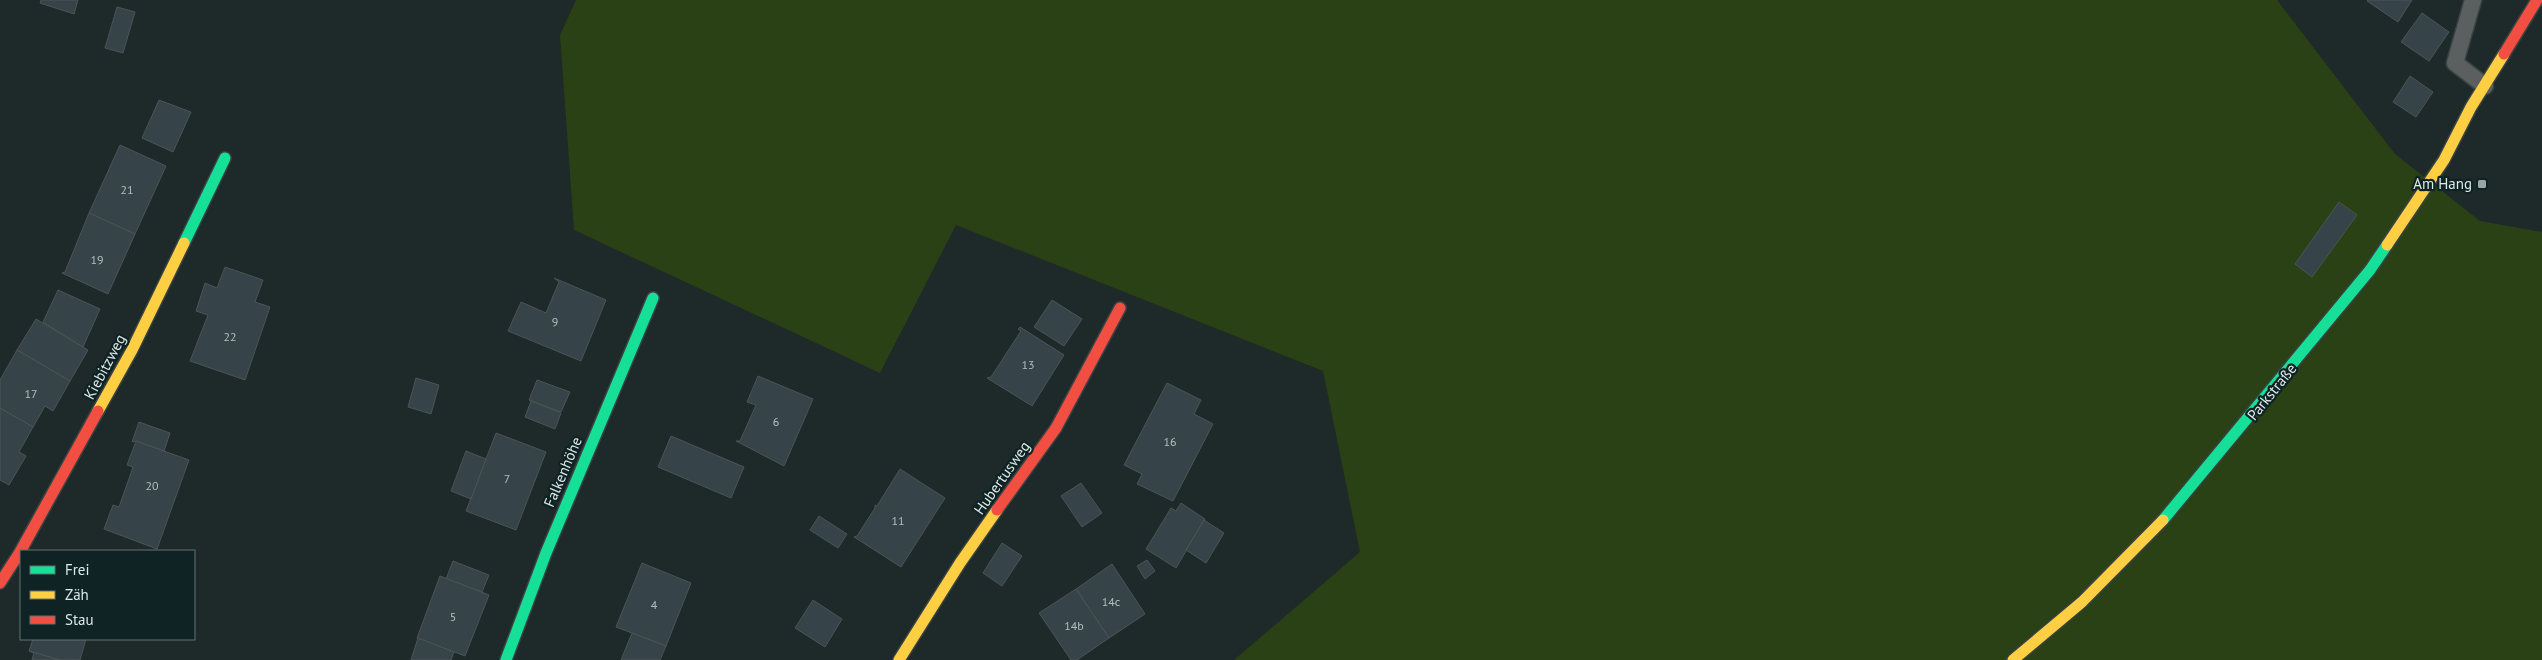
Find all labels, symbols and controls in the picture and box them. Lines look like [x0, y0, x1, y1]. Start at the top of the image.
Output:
place label: Am Hang [2413, 174, 2472, 193]
marker: Am Hang [2476, 178, 2488, 190]
house number: 21 [120, 182, 134, 197]
house number: 19 [90, 252, 104, 267]
house number: 9 [552, 314, 558, 329]
house number: 22 [223, 329, 237, 344]
street label: Kiebitzweg [79, 331, 130, 403]
house number: 13 [1021, 357, 1035, 372]
street label: Parkstraße [2243, 359, 2300, 424]
house number: 17 [24, 386, 38, 401]
house number: 6 [773, 414, 779, 429]
street label: Falkenhöhe [539, 434, 586, 510]
house number: 16 [1163, 434, 1177, 449]
street label: Hubertusweg [969, 437, 1034, 518]
house number: 7 [504, 471, 510, 486]
house number: 20 [145, 478, 159, 493]
house number: 11 [891, 513, 905, 528]
legend [20, 550, 195, 640]
text: Frei [65, 560, 90, 579]
text: Zäh [65, 585, 89, 604]
house number: 14c [1102, 594, 1121, 609]
house number: 4 [651, 597, 658, 612]
house number: 5 [450, 609, 456, 624]
text: Stau [65, 610, 94, 629]
house number: 14b [1064, 618, 1084, 633]

